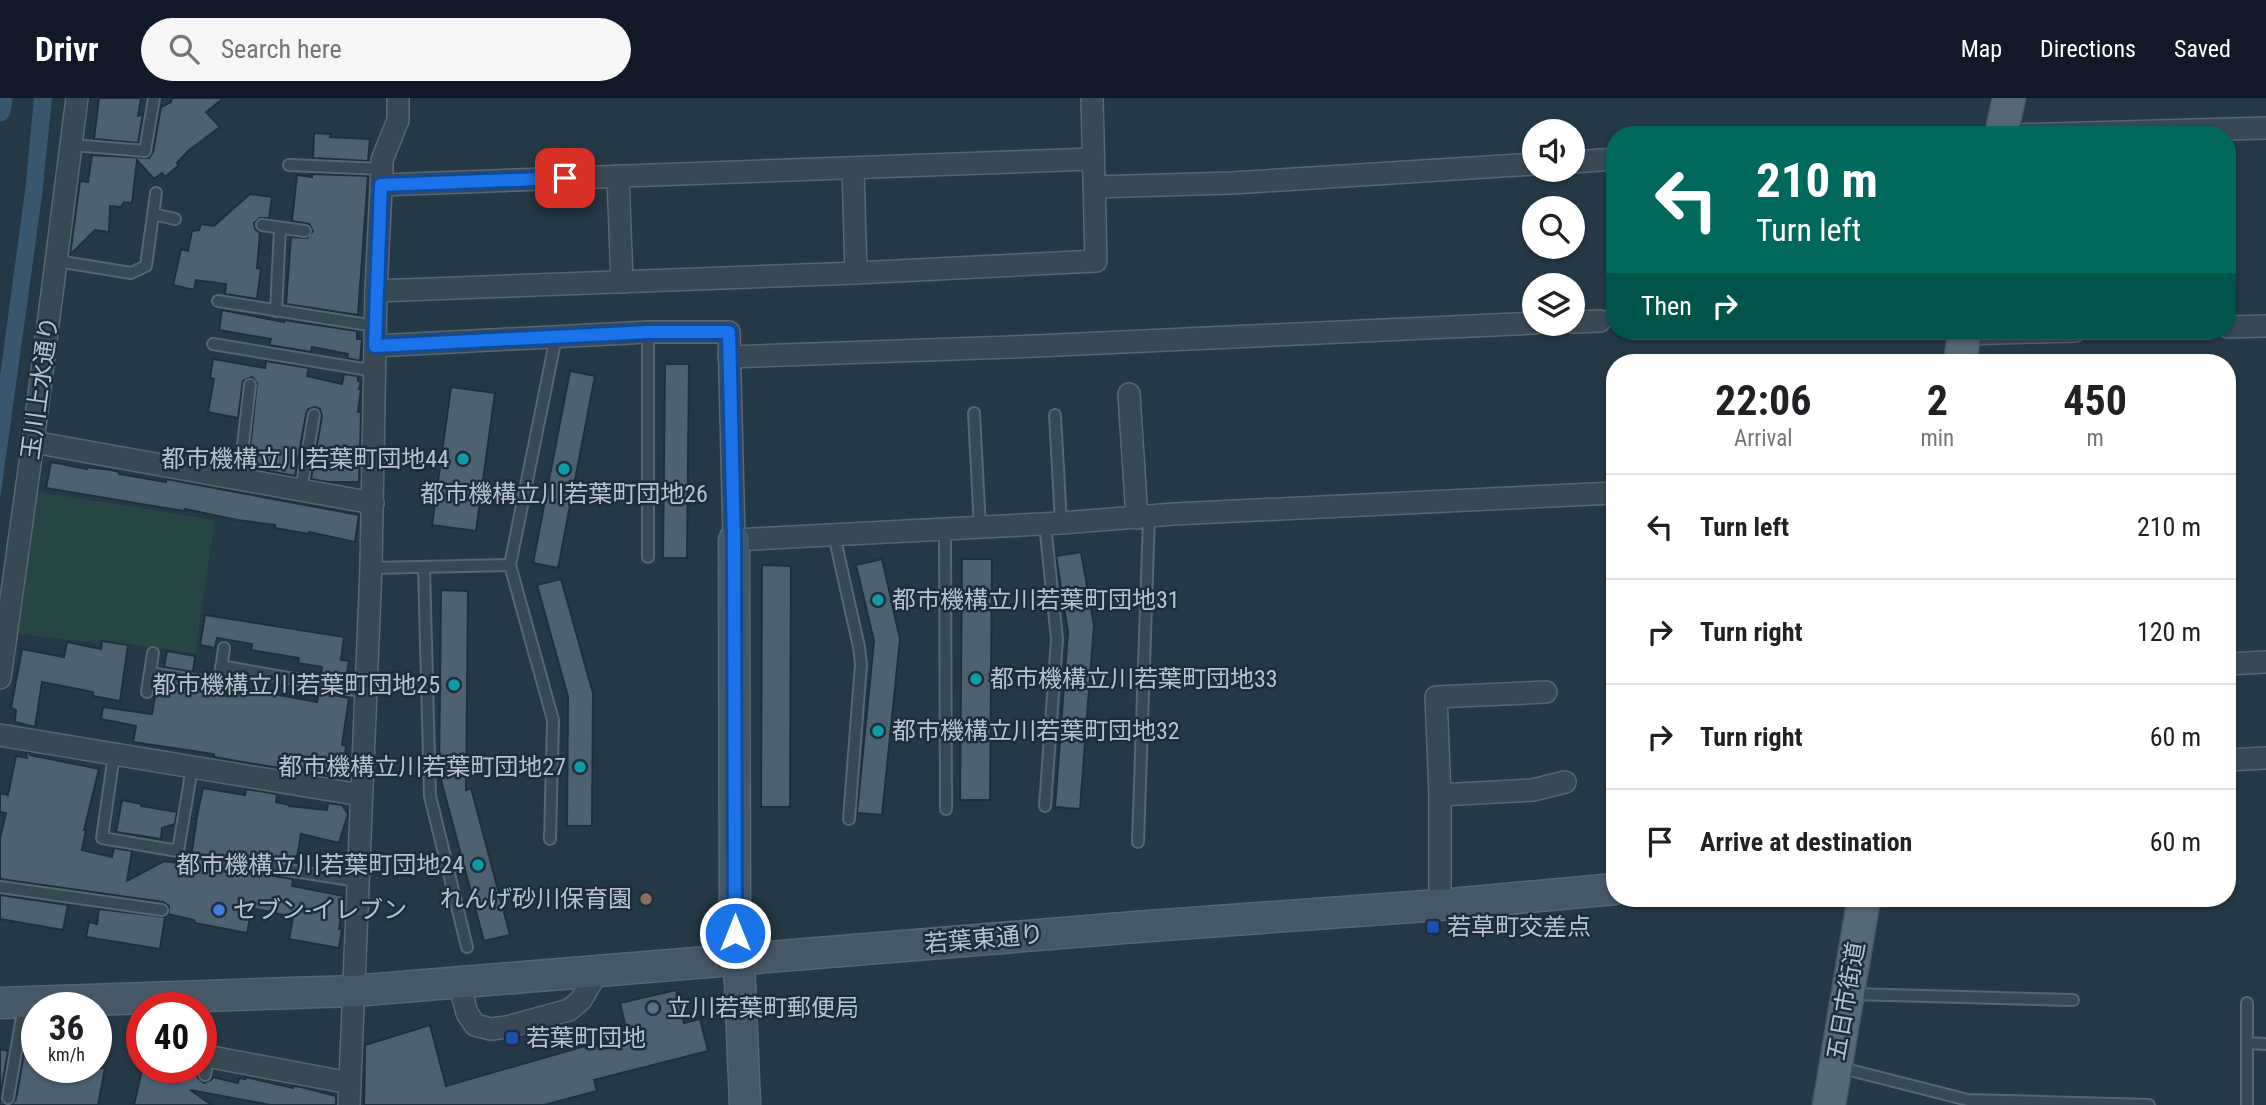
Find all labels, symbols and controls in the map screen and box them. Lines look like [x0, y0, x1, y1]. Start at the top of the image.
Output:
search box [141, 18, 631, 81]
text: Drivr [35, 30, 99, 69]
icon: search [165, 30, 203, 68]
text: Search here [221, 34, 342, 64]
text: Map [1961, 35, 2002, 63]
text: Directions [2040, 35, 2136, 63]
text: Saved [2174, 35, 2231, 63]
map controls [1522, 119, 1585, 336]
button: sound [1522, 119, 1585, 182]
pin [535, 148, 595, 208]
text: 210 m [1756, 152, 1878, 209]
icon: left [1641, 154, 1732, 245]
icon: arrive [546, 159, 584, 197]
button: search [1522, 196, 1585, 259]
text: Turn left [1756, 211, 1861, 249]
button: layers [1522, 273, 1585, 336]
icon: right [1706, 287, 1744, 325]
text: Then [1641, 291, 1692, 321]
street label: 玉川上水通り [16, 315, 64, 461]
text: 22:06 [1715, 376, 1811, 425]
text: 2 [1927, 376, 1948, 425]
text: 450 [2063, 376, 2127, 425]
text: Arrival [1734, 425, 1792, 452]
text: min [1920, 425, 1954, 452]
text: m [2086, 425, 2104, 452]
place label: 都市機構立川若葉町団地44 [161, 445, 449, 473]
marker: 都市機構立川若葉町団地44 [455, 451, 471, 467]
marker: 都市機構立川若葉町団地26 [556, 461, 572, 477]
place label: 都市機構立川若葉町団地26 [420, 480, 708, 508]
icon: left [1641, 508, 1679, 546]
text: Turn left [1700, 512, 1789, 542]
text: 210 m [2137, 512, 2201, 542]
place label: 都市機構立川若葉町団地31 [892, 586, 1180, 614]
marker: 都市機構立川若葉町団地31 [870, 592, 886, 608]
icon: right [1641, 613, 1679, 651]
text: Turn right [1700, 617, 1802, 647]
text: 120 m [2137, 617, 2201, 647]
place label: 都市機構立川若葉町団地33 [990, 665, 1278, 693]
place label: 都市機構立川若葉町団地25 [152, 671, 440, 699]
marker: 都市機構立川若葉町団地33 [968, 671, 984, 687]
marker: 都市機構立川若葉町団地25 [446, 677, 462, 693]
place label: 都市機構立川若葉町団地32 [892, 717, 1180, 745]
icon: right [1641, 718, 1679, 756]
text: Turn right [1700, 722, 1802, 752]
text: 60 m [2150, 722, 2201, 752]
marker: 都市機構立川若葉町団地32 [870, 723, 886, 739]
place label: 都市機構立川若葉町団地27 [278, 753, 566, 781]
marker: 都市機構立川若葉町団地27 [572, 759, 588, 775]
icon: arrive [1641, 823, 1679, 861]
text: Arrive at destination [1700, 827, 1912, 857]
text: 60 m [2150, 827, 2201, 857]
place label: 都市機構立川若葉町団地24 [176, 851, 464, 879]
marker: 都市機構立川若葉町団地24 [470, 857, 486, 873]
place label: れんげ砂川保育園 [440, 885, 632, 913]
marker: れんげ砂川保育園 [638, 891, 654, 907]
place label: セブン-イレブン [233, 896, 407, 924]
position arrow [698, 896, 772, 970]
marker: セブン-イレブン [211, 902, 227, 918]
place label: 若草町交差点 [1447, 913, 1591, 941]
marker: 若草町交差点 [1425, 919, 1441, 935]
street label: 若葉東通り [923, 920, 1045, 958]
street label: 五日市街道 [1822, 939, 1870, 1063]
speed limit sign: 40 [126, 992, 217, 1083]
place label: 立川若葉町郵便局 [667, 994, 859, 1022]
marker: 立川若葉町郵便局 [645, 1000, 661, 1016]
text: 36 [49, 1008, 84, 1049]
place label: 若葉町団地 [526, 1024, 646, 1052]
marker: 若葉町団地 [504, 1030, 520, 1046]
text: km/h [48, 1044, 85, 1065]

